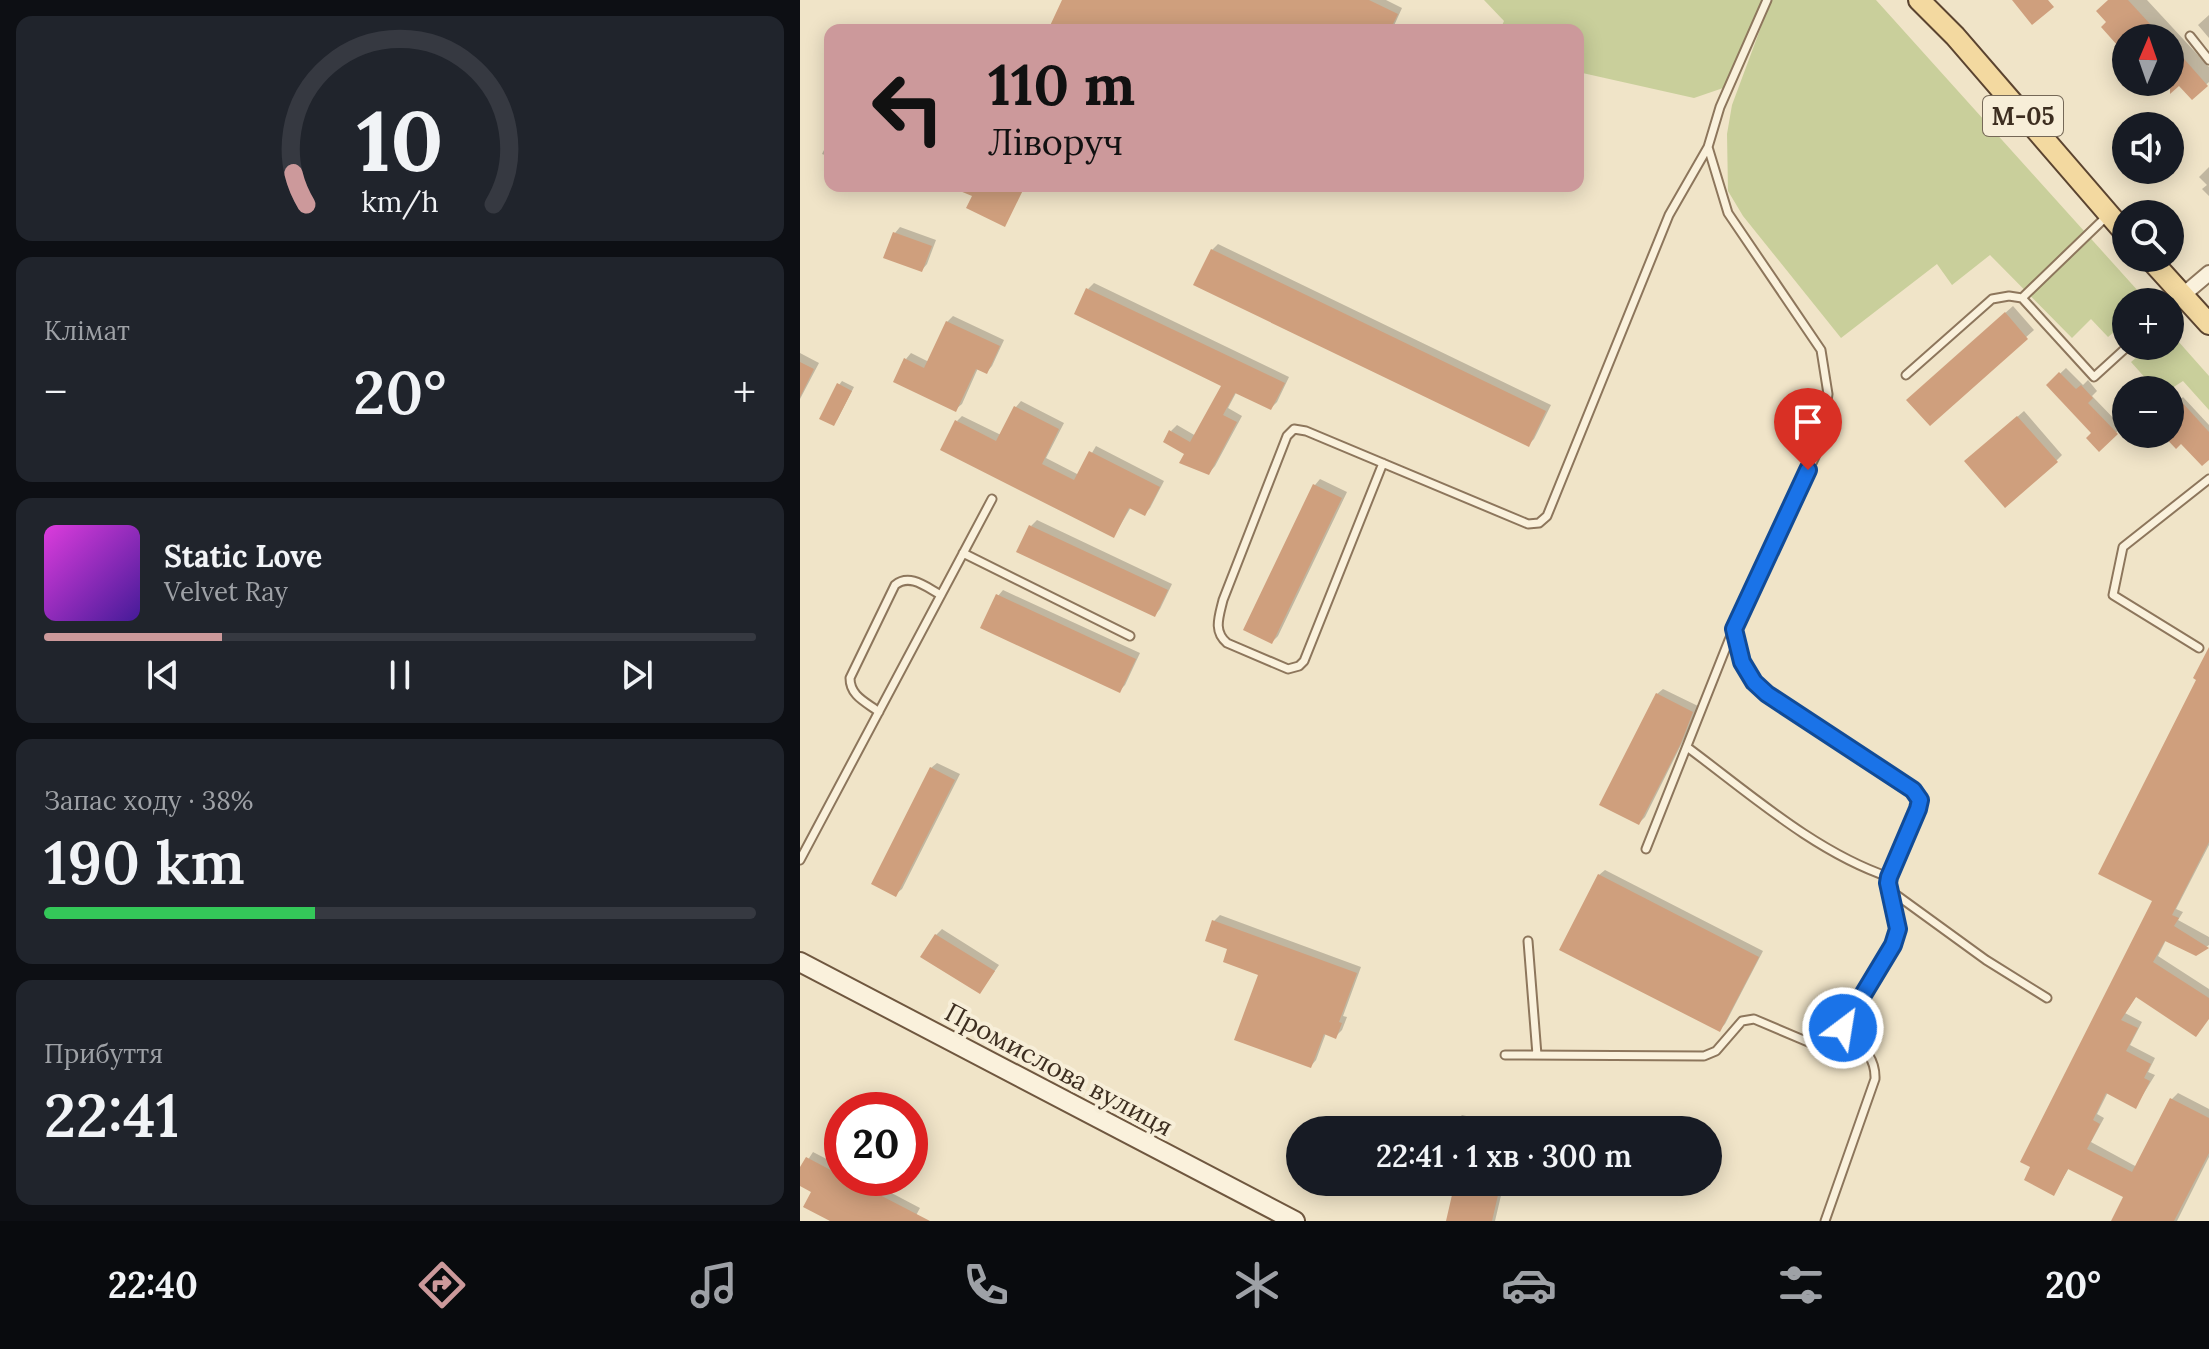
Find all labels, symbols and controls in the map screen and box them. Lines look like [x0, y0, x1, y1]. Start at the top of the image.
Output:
north arrow [2112, 24, 2184, 96]
map controls [2112, 24, 2184, 448]
text: 110 m [988, 49, 1135, 120]
icon: left [856, 56, 960, 160]
text: 10 [357, 86, 443, 193]
road number: М-05 [1983, 96, 2063, 136]
button: sound [2112, 112, 2184, 184]
text: Ліворуч [988, 119, 1123, 165]
text: km/h [361, 183, 439, 220]
button: search [2112, 200, 2184, 272]
button: + [2112, 288, 2184, 360]
text: Клімат [44, 314, 130, 347]
text: 20° [353, 354, 447, 430]
text: − [44, 364, 67, 420]
text: + [733, 364, 756, 420]
button: − [2112, 376, 2184, 448]
pin [1774, 388, 1842, 470]
icon: arrive [1786, 400, 1830, 444]
text: Static Love [164, 537, 322, 575]
text: Velvet Ray [164, 575, 288, 608]
icon: previous [141, 653, 185, 697]
icon: pause [378, 653, 422, 697]
icon: next [615, 653, 659, 697]
text: Запас ходу · 38% [44, 784, 253, 817]
text: 190 km [44, 824, 245, 900]
position arrow [1801, 986, 1885, 1070]
street label: Промислова вулиця [939, 995, 1179, 1143]
text: Прибуття [44, 1037, 163, 1070]
text: 22:41 [44, 1077, 179, 1153]
speed limit sign: 20 [824, 1092, 928, 1196]
text: 22:41 · 1 хв · 300 m [1376, 1137, 1632, 1175]
icon: directions [414, 1257, 470, 1313]
icon: music [686, 1257, 742, 1313]
icon: phone [958, 1257, 1014, 1313]
icon: climate [1229, 1257, 1285, 1313]
icon: car [1501, 1257, 1557, 1313]
icon: filters [1773, 1257, 1829, 1313]
text: 22:40 [108, 1262, 198, 1308]
text: 20° [2045, 1262, 2101, 1308]

